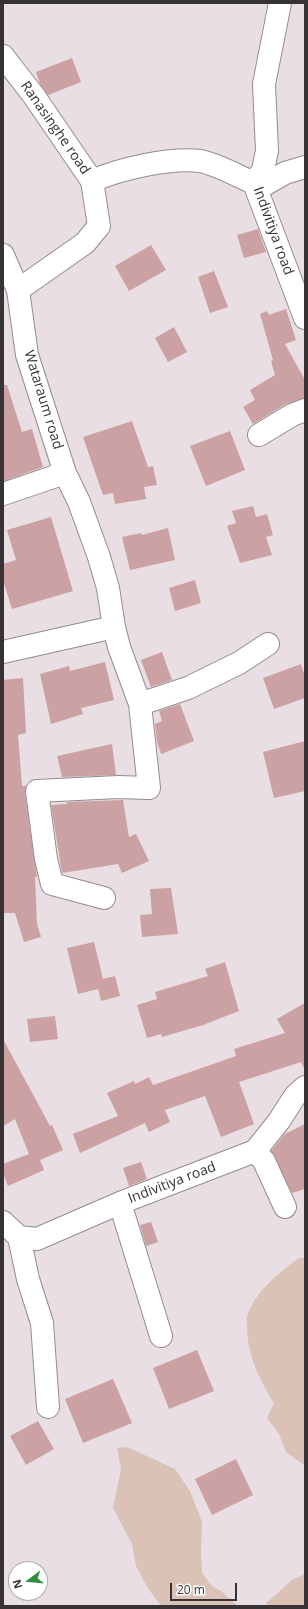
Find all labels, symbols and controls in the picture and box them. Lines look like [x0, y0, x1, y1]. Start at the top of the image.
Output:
street label: Ranasinghe road [17, 78, 93, 178]
street label: Indivitiya road [249, 185, 297, 277]
street label: Wataraum road [20, 348, 66, 452]
street label: Indivitiya road [126, 1159, 218, 1207]
north arrow [8, 1561, 48, 1601]
scale bar [172, 1575, 239, 1601]
text: N [9, 1578, 25, 1591]
text: 20 m [177, 1581, 205, 1598]

